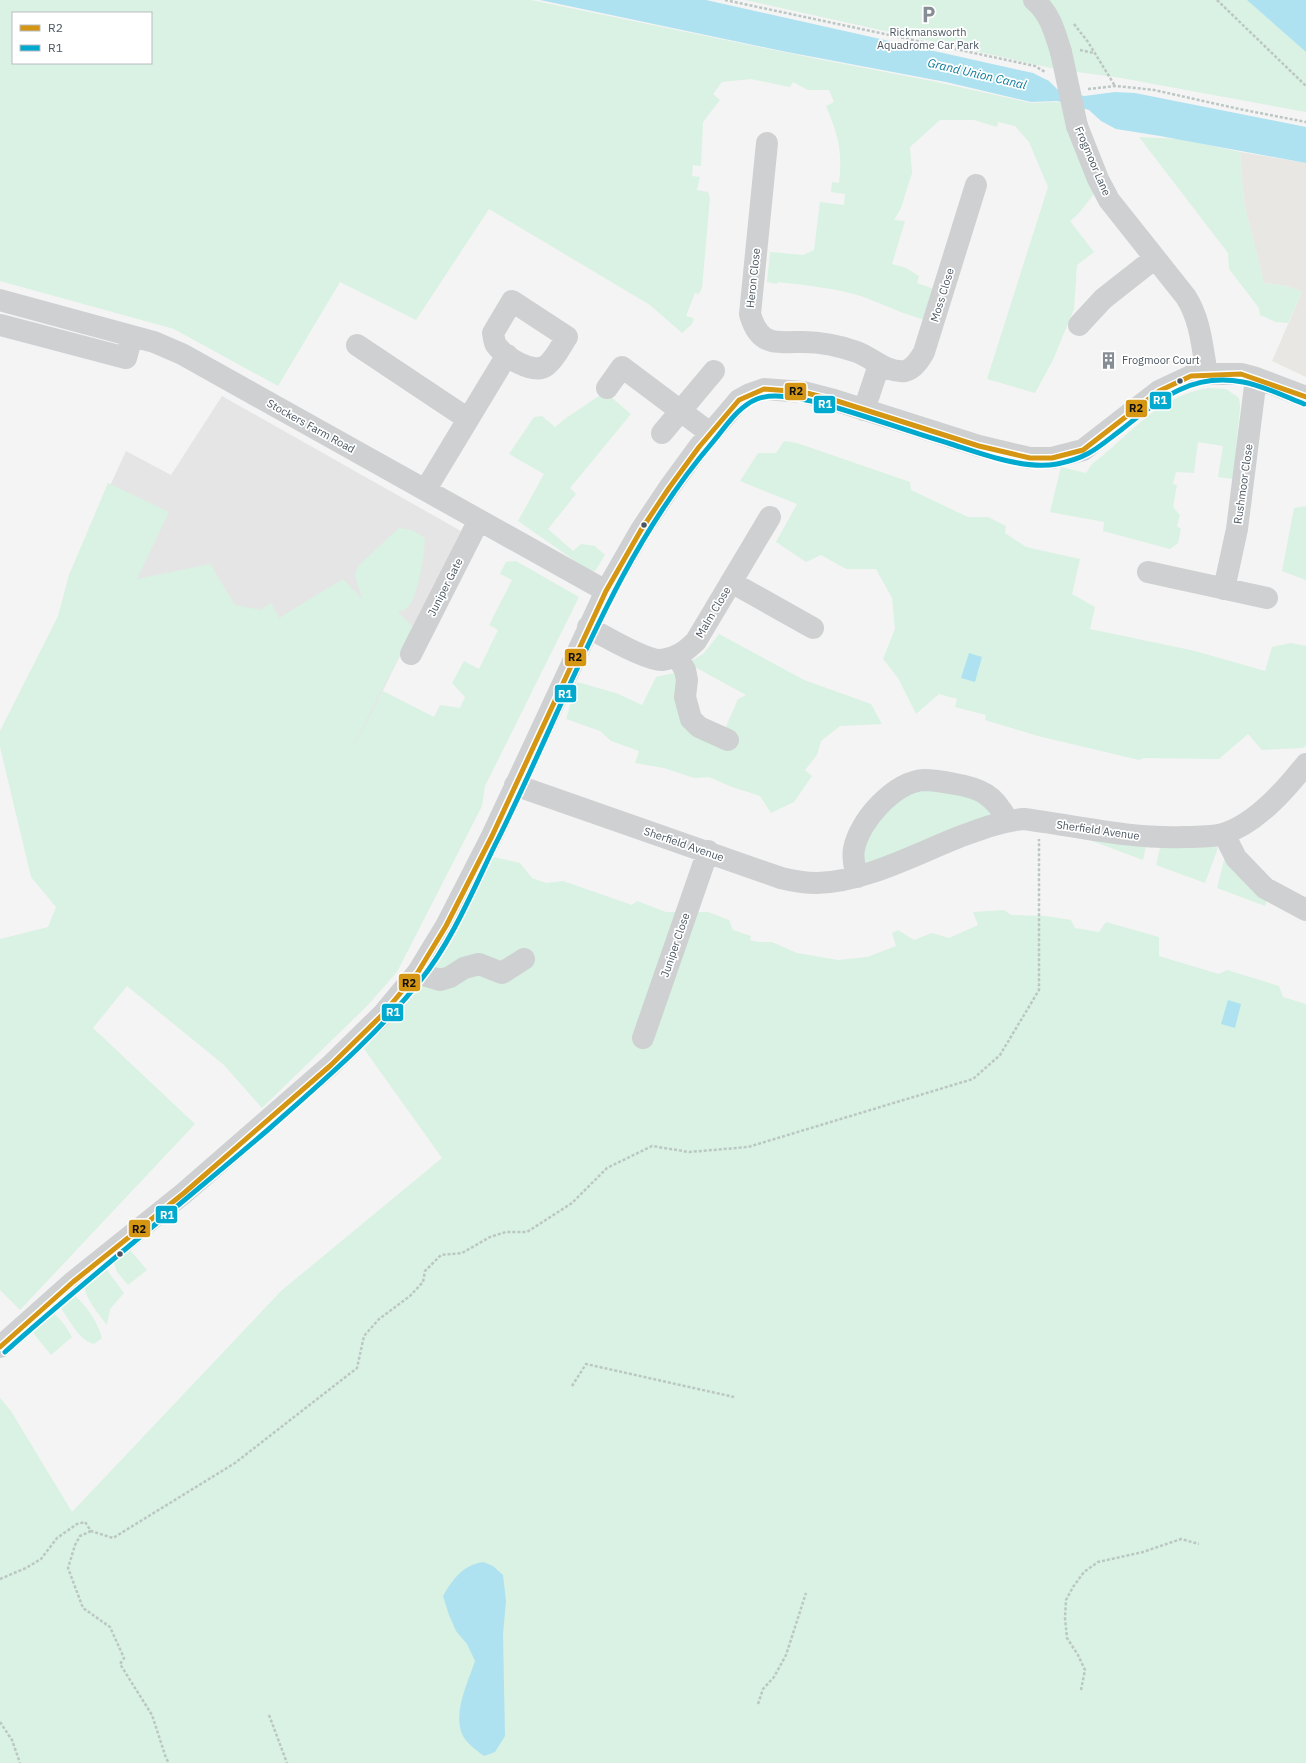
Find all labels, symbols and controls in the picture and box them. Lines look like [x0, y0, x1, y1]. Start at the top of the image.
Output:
parking icon: Rickmansworth Aquadrome Car Park [918, 4, 938, 24]
legend [12, 12, 152, 64]
text: R2 [48, 20, 63, 35]
place label: Rickmansworth Aquadrome Car Park [877, 25, 979, 52]
text: R1 [48, 40, 63, 55]
water label: Grand Union Canal [926, 55, 1029, 92]
street label: Frogmoor Lane [1072, 124, 1114, 198]
street label: Heron Close [743, 247, 763, 309]
street label: Moss Close [927, 266, 957, 324]
building icon: Frogmoor Court [1099, 350, 1119, 370]
place label: Frogmoor Court [1122, 353, 1200, 367]
unlabelled marker [1175, 376, 1185, 386]
line badge: R2 [784, 382, 807, 401]
text: R2 [789, 384, 803, 398]
line badge: R1 [1149, 391, 1172, 410]
text: R1 [1153, 393, 1167, 407]
line badge: R1 [813, 395, 836, 414]
street label: Stockers Farm Road [264, 396, 358, 456]
text: R1 [818, 397, 832, 411]
line badge: R2 [1125, 399, 1148, 418]
text: R2 [1129, 401, 1143, 415]
street label: Rushmoor Close [1230, 443, 1256, 525]
unlabelled marker [639, 520, 649, 530]
street label: Juniper Gate [424, 556, 466, 618]
street label: Malm Close [692, 584, 734, 640]
line badge: R2 [564, 648, 587, 667]
text: R2 [568, 650, 582, 664]
line badge: R1 [554, 684, 577, 703]
text: R1 [558, 687, 572, 701]
street label: Sherfield Avenue [1056, 817, 1140, 843]
street label: Sherfield Avenue [642, 824, 726, 864]
street label: Juniper Close [657, 911, 693, 979]
line badge: R2 [398, 973, 421, 992]
text: R2 [402, 976, 416, 990]
line badge: R1 [381, 1003, 404, 1022]
text: R1 [386, 1005, 400, 1019]
line badge: R1 [155, 1205, 178, 1224]
text: R1 [160, 1208, 174, 1222]
line badge: R2 [128, 1219, 151, 1238]
text: R2 [132, 1222, 146, 1236]
unlabelled marker [115, 1249, 125, 1259]

